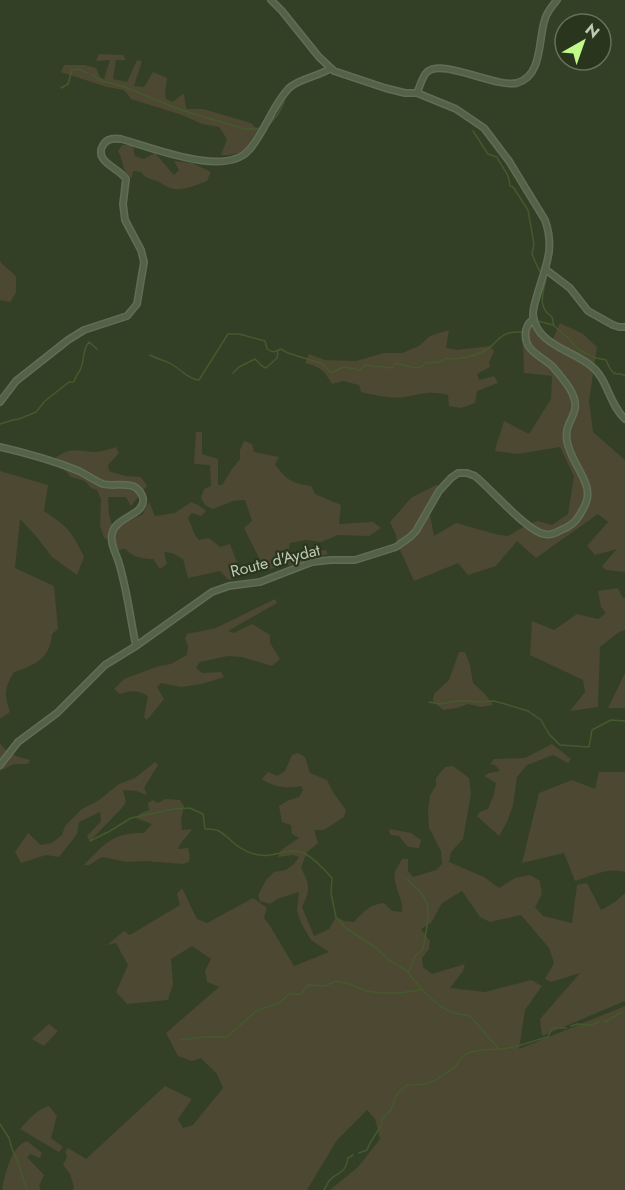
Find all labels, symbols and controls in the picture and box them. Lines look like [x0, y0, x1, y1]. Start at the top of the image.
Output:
north arrow [553, 12, 613, 72]
text: N [580, 18, 605, 44]
street label: Route d'Aydat [228, 538, 323, 583]

